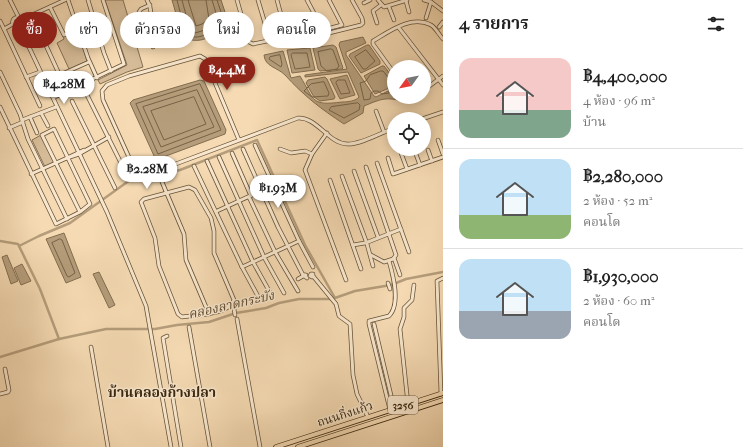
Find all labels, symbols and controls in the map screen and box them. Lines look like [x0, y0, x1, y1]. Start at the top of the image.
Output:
chip: ซื้อ [12, 12, 57, 48]
chip: เช่า [65, 12, 112, 48]
chip: ตัวกรอง [120, 12, 195, 48]
chip: ใหม่ [203, 12, 254, 48]
chip: คอนโด [262, 12, 331, 48]
text: 4 รายการ [459, 13, 529, 33]
icon: filters [705, 13, 727, 35]
pin: ฿4.4M [199, 57, 255, 91]
north arrow [387, 60, 431, 104]
map controls [387, 60, 431, 156]
text: ฿4.4M [208, 62, 246, 77]
text: ฿4,400,000 [583, 66, 667, 86]
pin: ฿4.28M [31, 71, 97, 105]
icon: home [491, 74, 539, 122]
text: ฿4.28M [43, 76, 85, 91]
text: 4 ห้อง · 96 m² [583, 93, 655, 108]
button: locate [387, 112, 431, 156]
text: บ้าน [583, 114, 606, 129]
pin: ฿2.28M [114, 156, 180, 190]
text: ฿2.28M [126, 161, 168, 176]
text: ฿2,280,000 [583, 166, 663, 186]
pin: ฿1.93M [245, 175, 311, 209]
icon: home [491, 175, 539, 223]
text: ฿1.93M [259, 180, 297, 195]
text: 2 ห้อง · 52 m² [583, 193, 652, 208]
text: คอนโด [583, 214, 621, 229]
text: ฿1,930,000 [583, 266, 659, 286]
icon: home [491, 275, 539, 323]
water label: คลองลาดกระบัง [187, 287, 276, 322]
text: 2 ห้อง · 60 m² [583, 293, 654, 308]
text: คอนโด [583, 314, 621, 329]
district label: บ้านคลองก้างปลา [108, 384, 216, 401]
road number: 3256 [388, 396, 418, 414]
street label: ถนนกิ่งแก้ว [315, 397, 375, 430]

